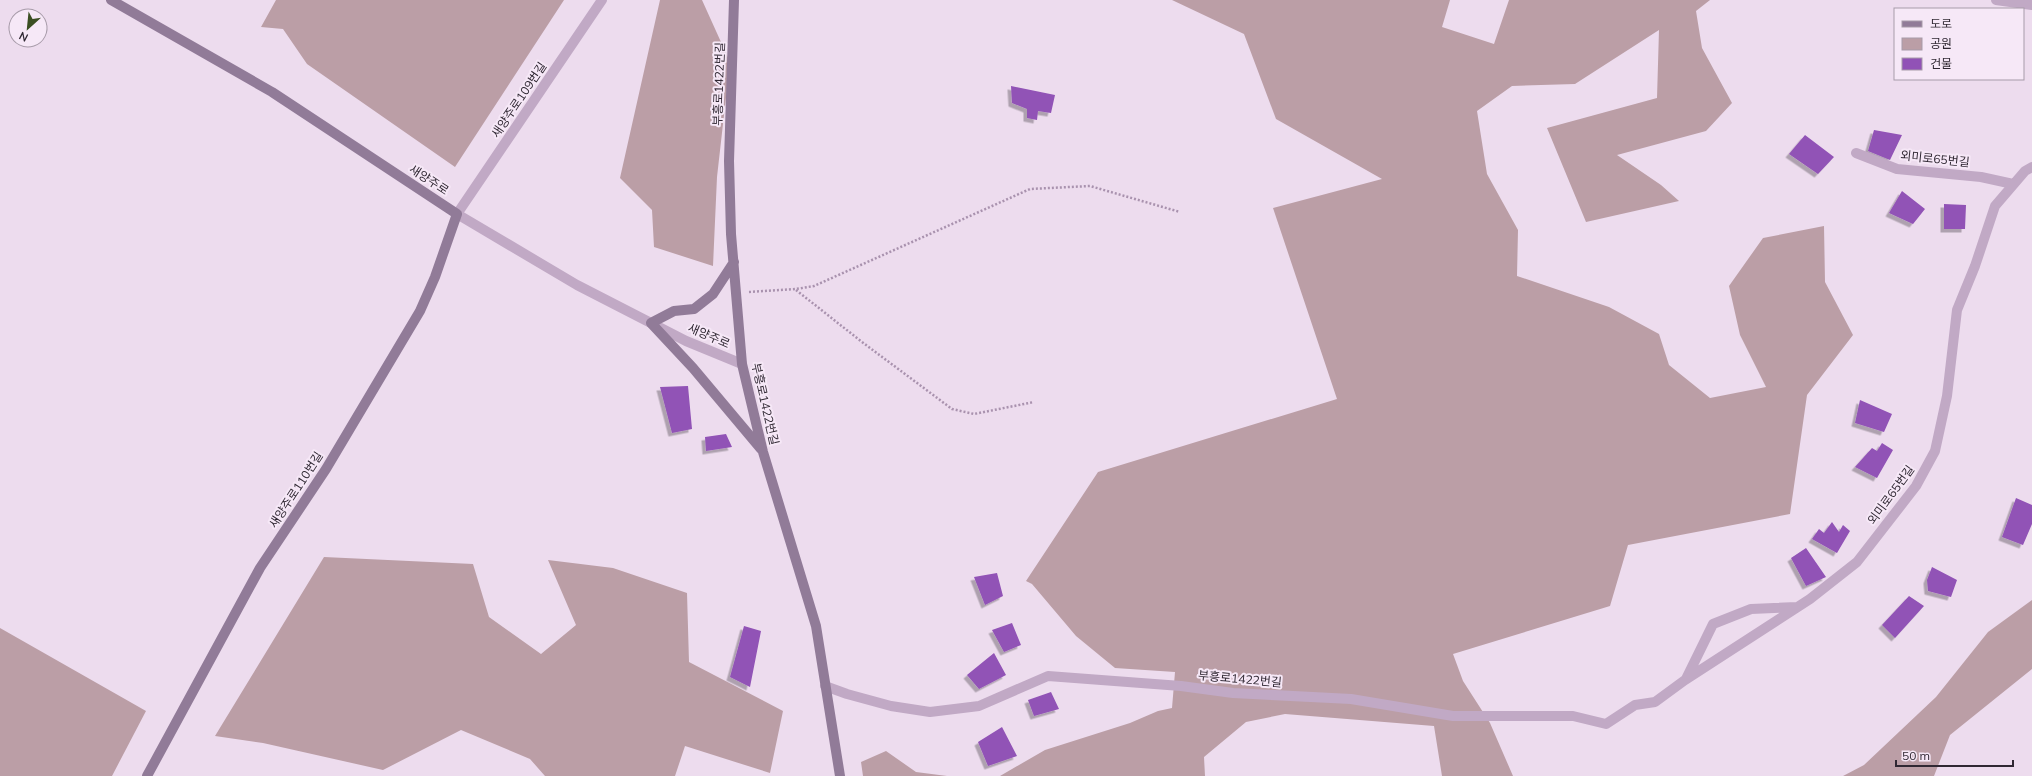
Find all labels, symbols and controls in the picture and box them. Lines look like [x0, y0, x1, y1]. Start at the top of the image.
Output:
north arrow [8, 8, 48, 48]
legend [1894, 8, 2024, 80]
text: 도로 [1930, 16, 1952, 31]
text: N [17, 29, 30, 45]
text: 공원 [1930, 36, 1952, 51]
street label: 부흥로1422번길 [710, 42, 727, 126]
text: 건물 [1930, 56, 1952, 71]
street label: 새양주로109번길 [488, 59, 549, 140]
street label: 외미로65번길 [1900, 147, 1970, 170]
street label: 새양주로 [407, 161, 452, 198]
street label: 새양주로 [686, 320, 732, 351]
street label: 부흥로1422번길 [749, 361, 782, 447]
street label: 새양주로110번길 [265, 449, 326, 531]
street label: 외미로65번길 [1864, 462, 1917, 527]
street label: 부흥로1422번길 [1198, 667, 1283, 690]
scale bar [1896, 742, 2013, 768]
text: 50 m [1902, 748, 1930, 763]

